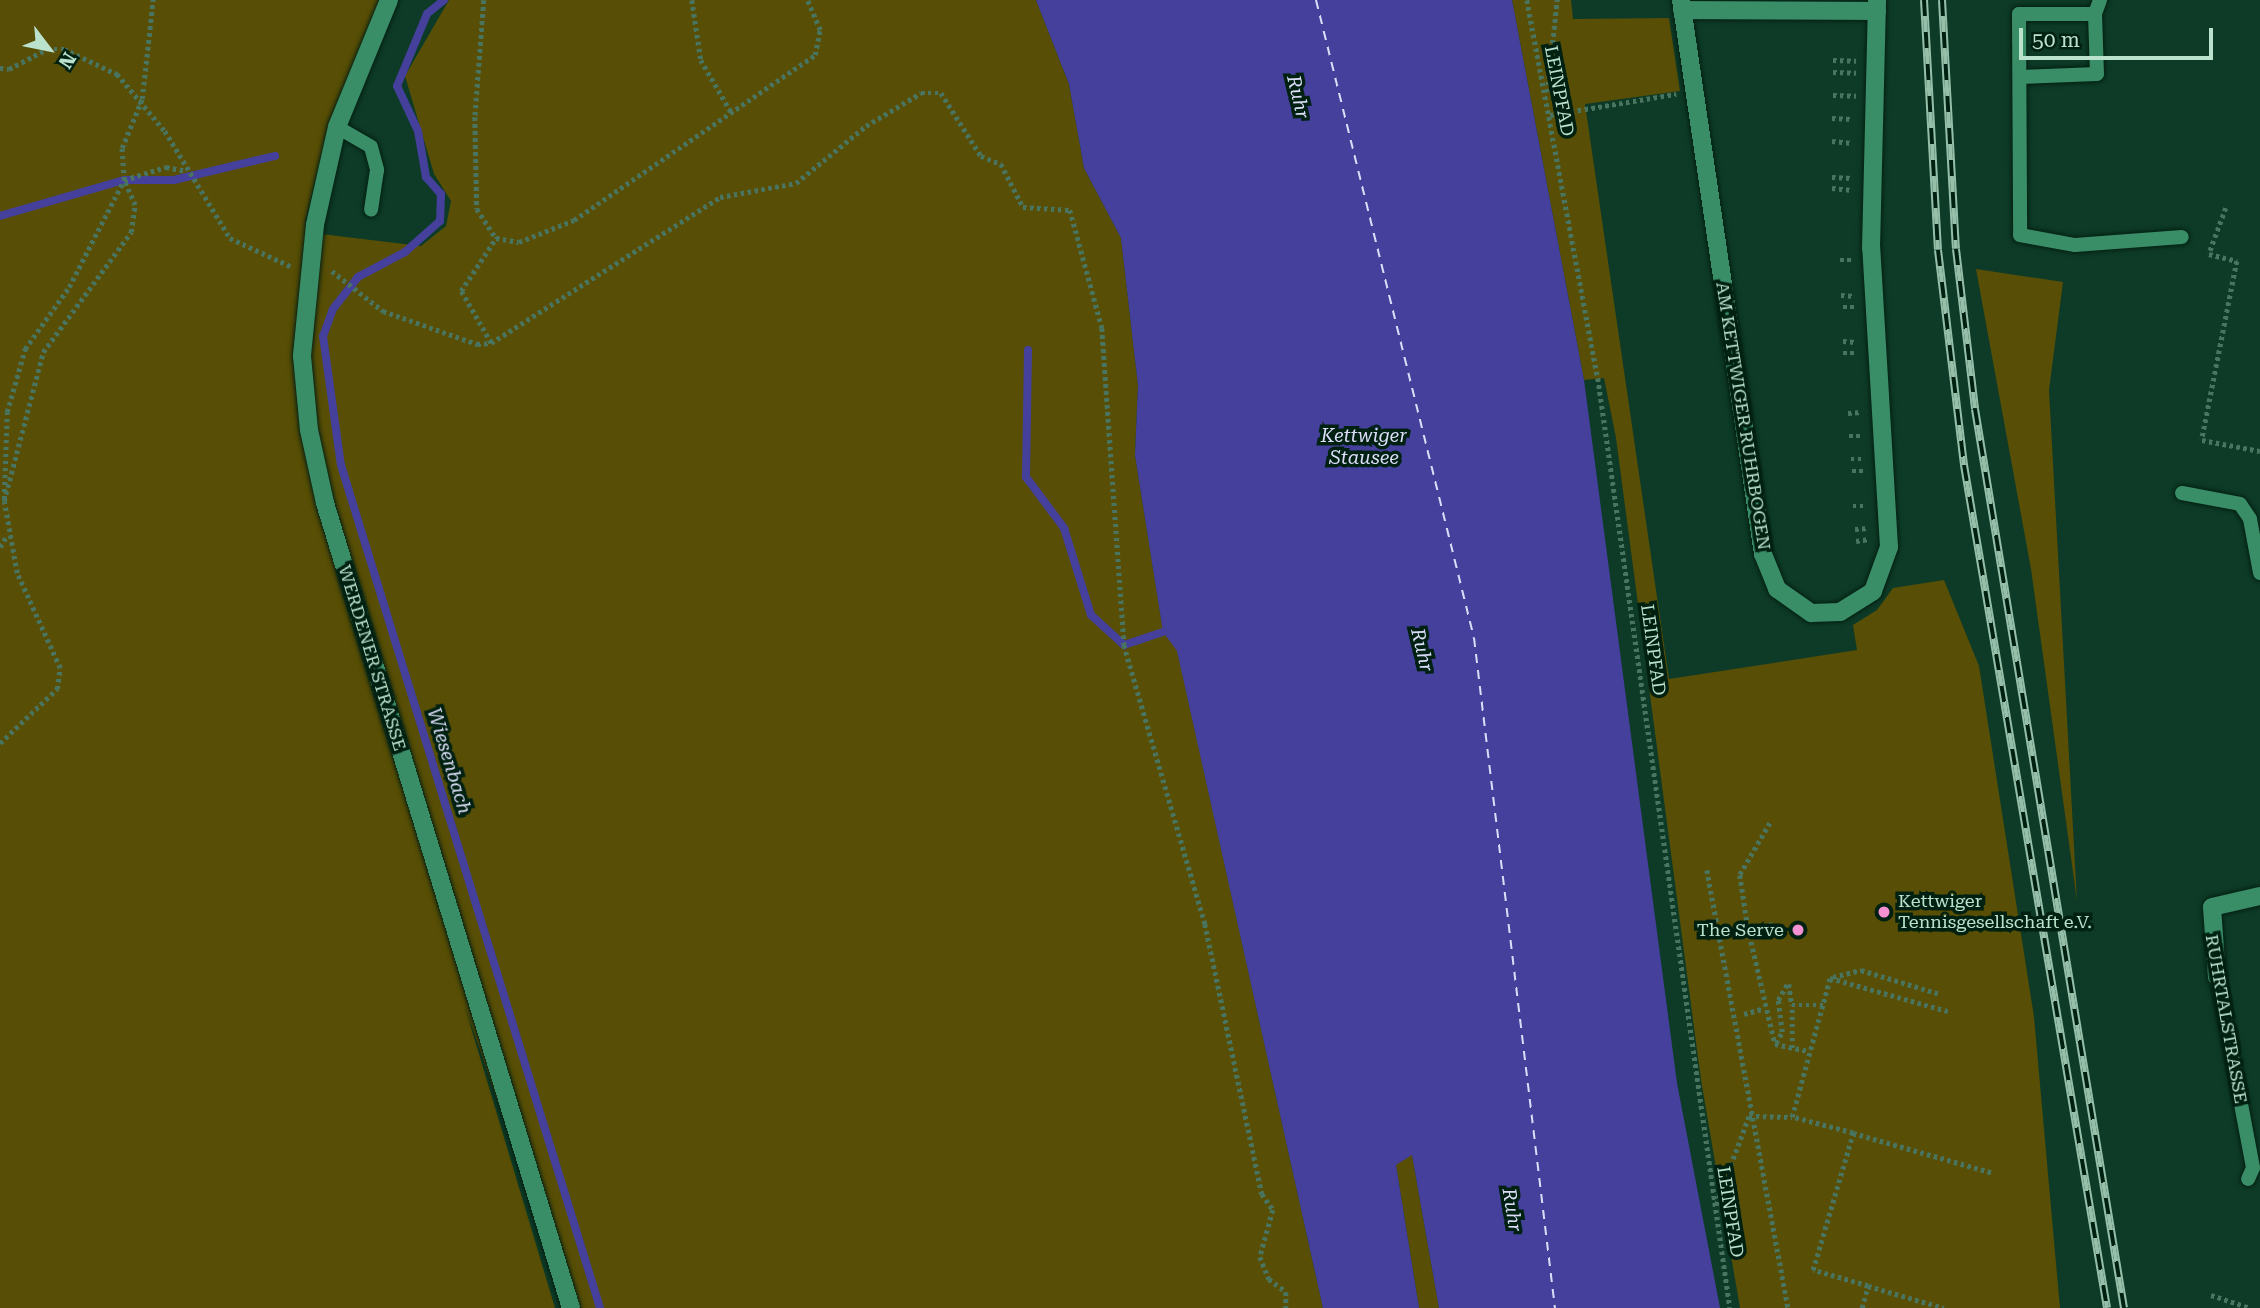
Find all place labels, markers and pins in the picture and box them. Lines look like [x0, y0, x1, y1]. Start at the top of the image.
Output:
place label: Kettwiger Tennisgesellschaft e.V. [1898, 891, 2092, 934]
marker: Kettwiger Tennisgesellschaft e.V. [1876, 904, 1892, 920]
place label: The Serve [1697, 919, 1784, 941]
marker: The Serve [1790, 922, 1806, 938]

